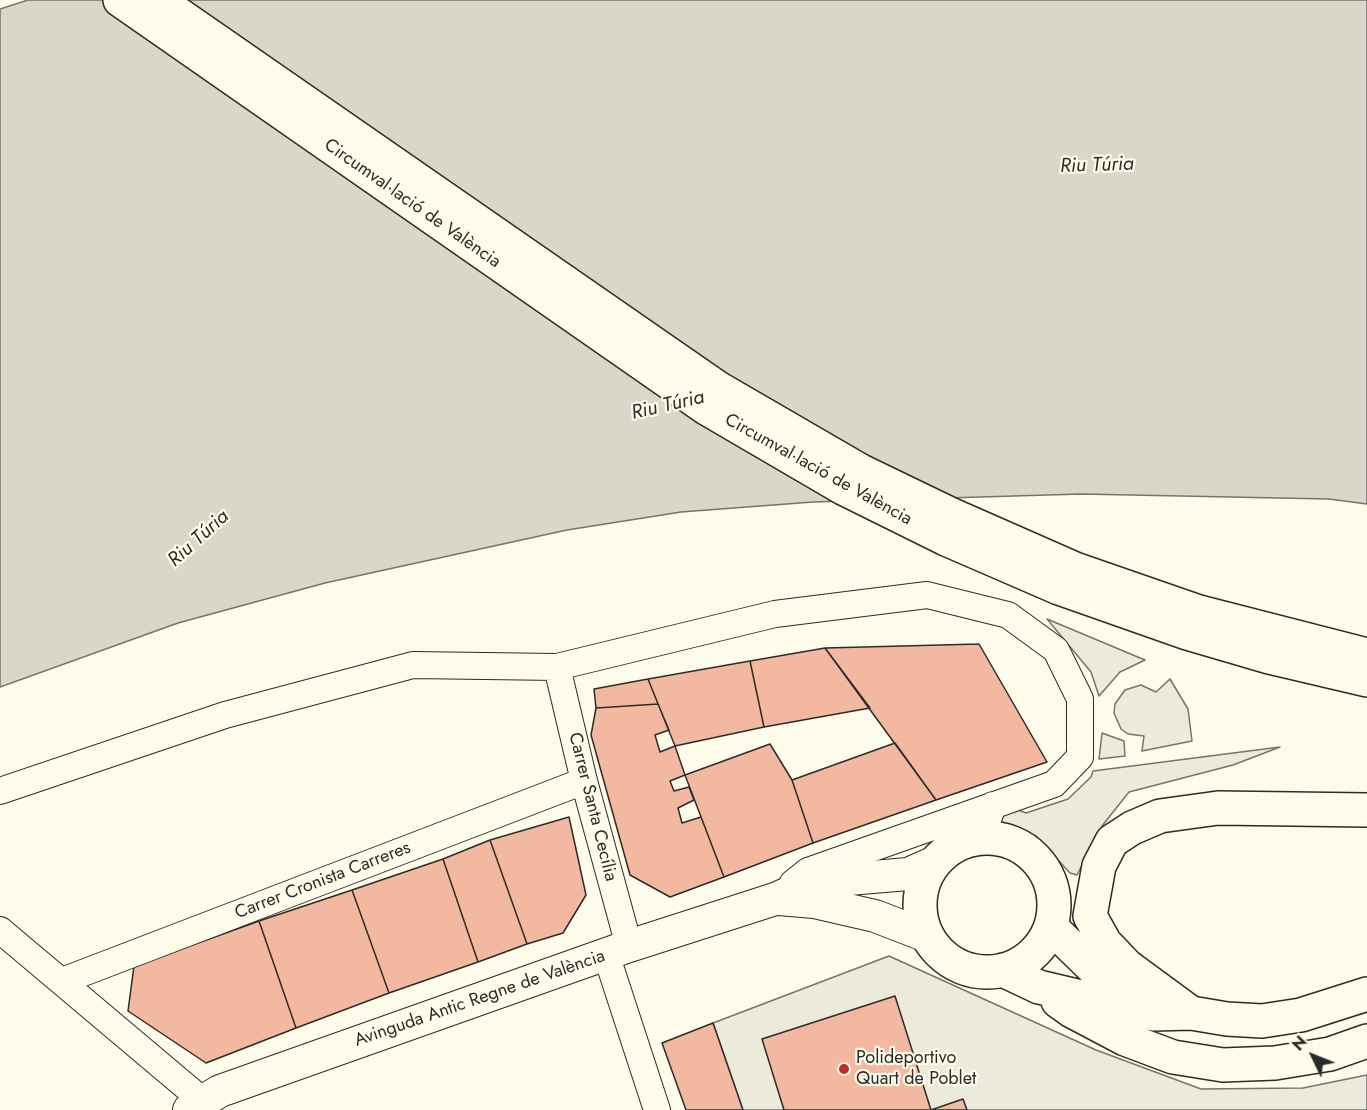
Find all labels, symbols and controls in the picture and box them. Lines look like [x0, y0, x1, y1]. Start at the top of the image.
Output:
street label: Circumval·lació de València [319, 135, 505, 273]
water label: Riu Túria [1060, 153, 1134, 179]
water label: Riu Túria [629, 386, 707, 426]
street label: Circumval·lació de València [721, 409, 915, 531]
water label: Riu Túria [163, 505, 235, 573]
street label: Carrer Santa Cecília [563, 730, 621, 884]
street label: Carrer Cronista Carreres [232, 837, 414, 925]
street label: Avinguda Antic Regne de València [352, 946, 608, 1052]
north arrow [1283, 1026, 1343, 1086]
text: N [1287, 1031, 1312, 1056]
place label: Polideportivo Quart de Poblet [856, 1048, 976, 1090]
marker: Polideportivo Quart de Poblet [837, 1062, 851, 1076]

